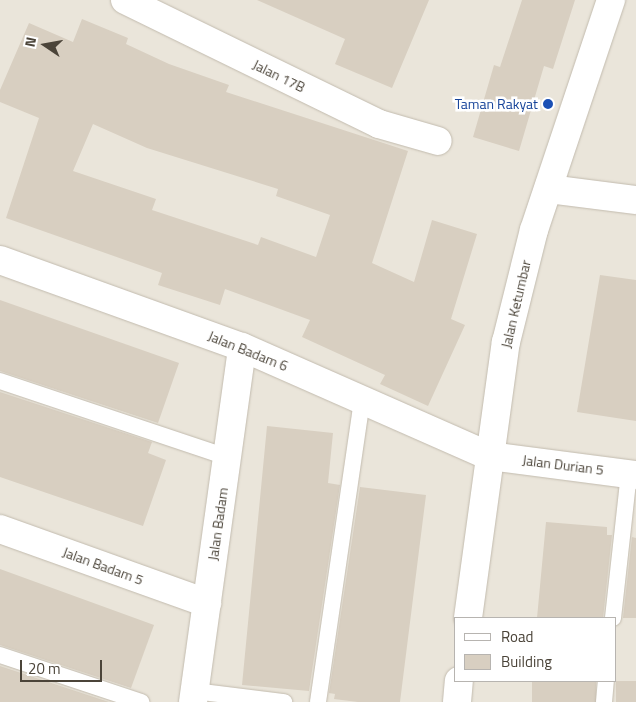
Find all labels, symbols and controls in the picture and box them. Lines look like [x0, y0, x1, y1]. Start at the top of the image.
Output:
north arrow [20, 20, 70, 70]
text: N [19, 35, 41, 49]
street label: Jalan 17B [250, 56, 308, 96]
place label: Taman Rakyat [455, 96, 538, 112]
marker: Taman Rakyat [542, 98, 554, 110]
street label: Jalan Ketumbar [498, 258, 534, 350]
street label: Jalan Badam 6 [206, 327, 290, 375]
street label: Jalan Durian 5 [521, 452, 605, 478]
street label: Jalan Badam [205, 486, 231, 562]
street label: Jalan Badam 5 [60, 544, 146, 588]
legend [454, 617, 616, 682]
text: Road [501, 625, 533, 648]
scale bar [22, 650, 105, 682]
text: Building [501, 650, 552, 673]
text: 20 m [28, 657, 61, 680]

